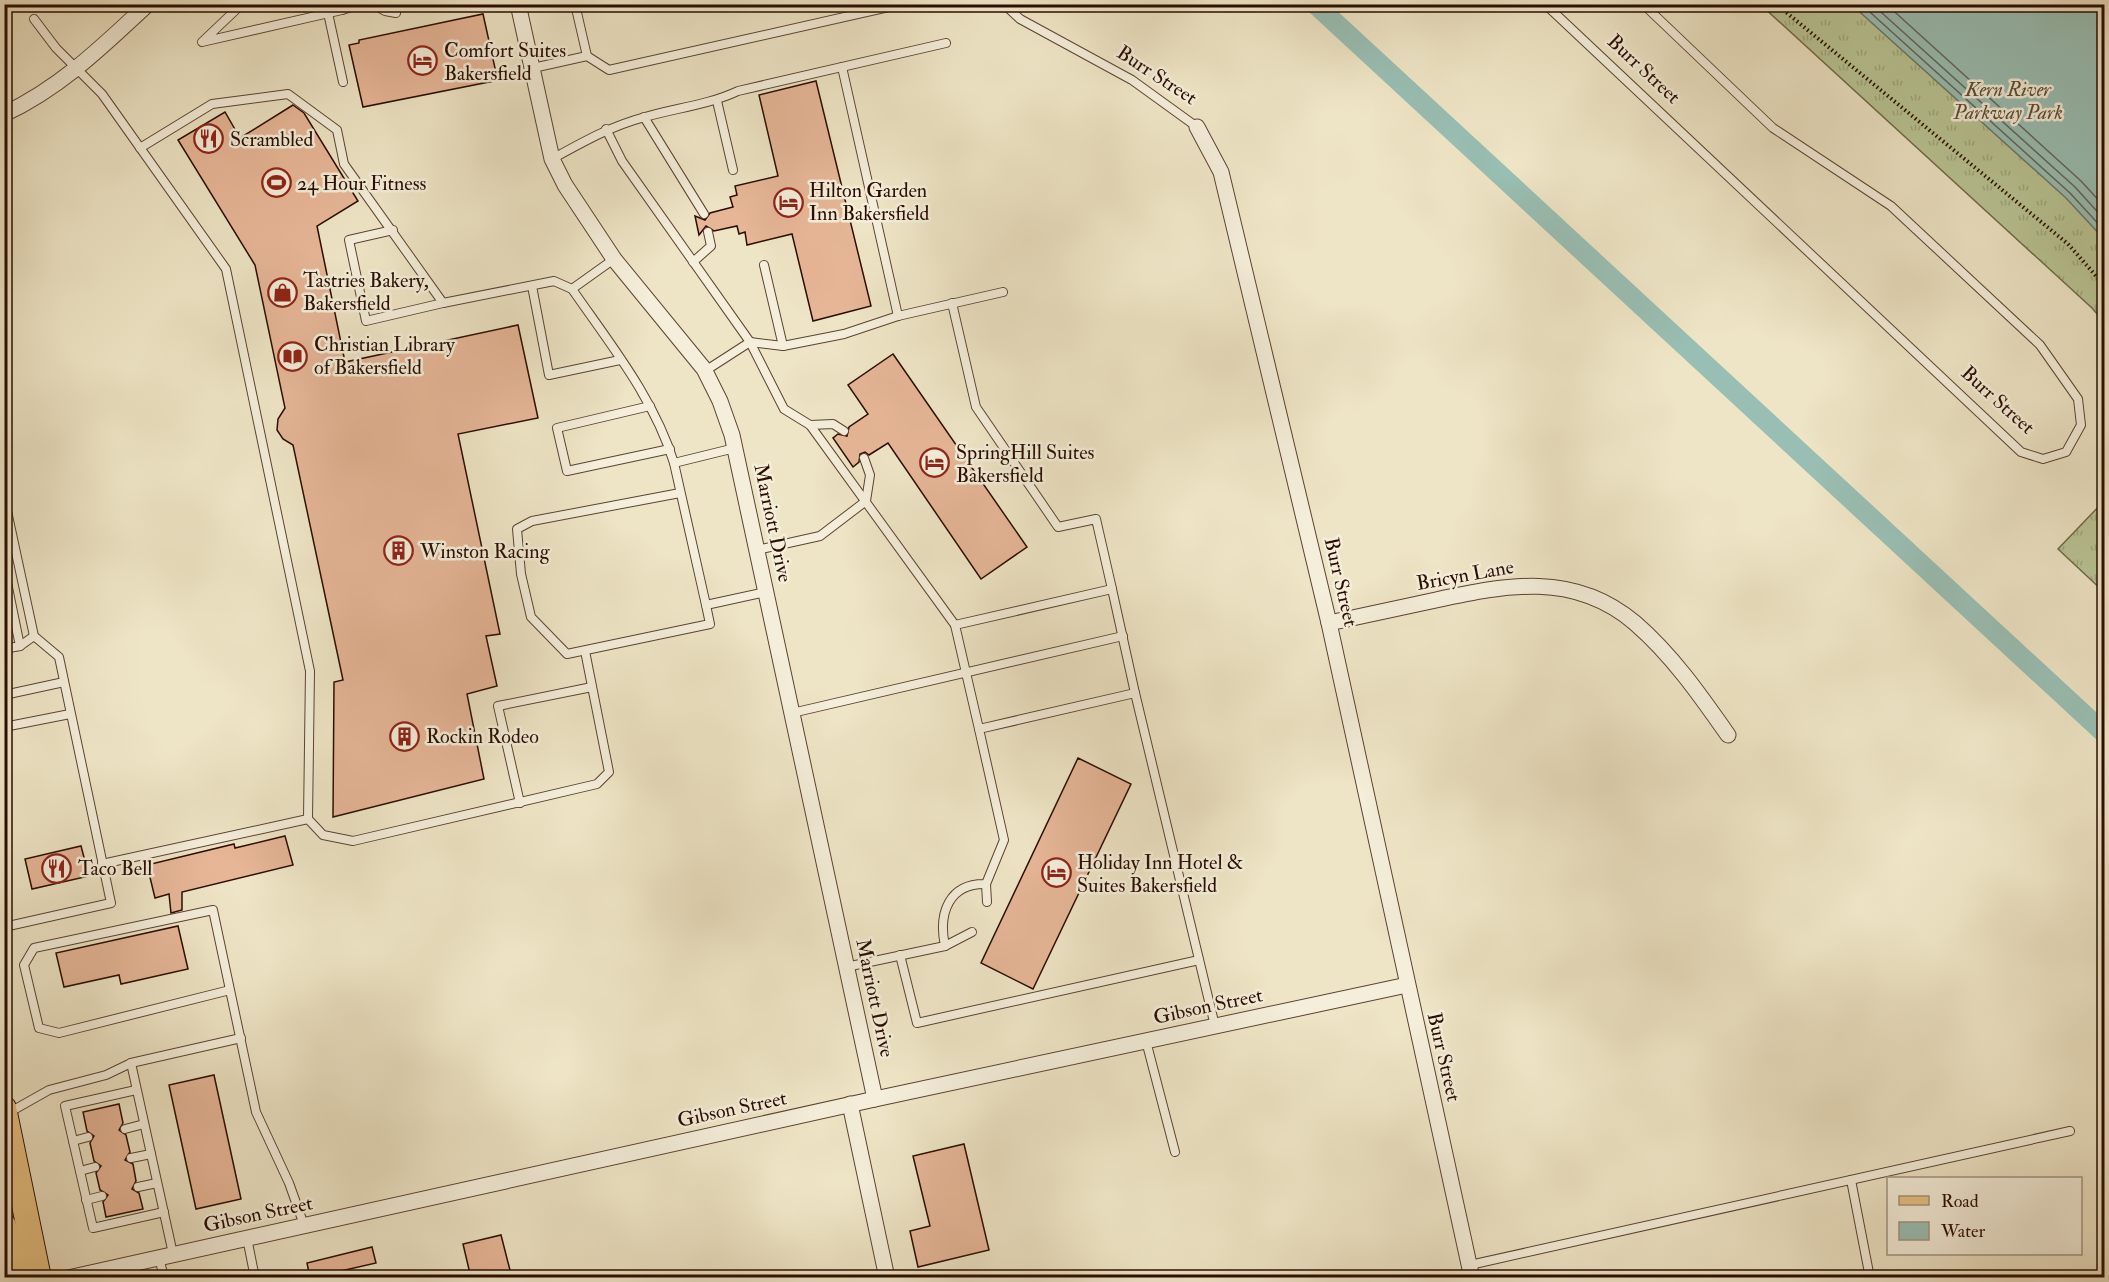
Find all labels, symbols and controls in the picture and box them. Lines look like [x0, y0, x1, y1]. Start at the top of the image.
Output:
street label: Burr Street [1602, 29, 1686, 109]
place label: Comfort Suites Bakersfield [444, 38, 566, 86]
street label: Burr Street [1112, 40, 1202, 110]
hotel icon: Comfort Suites Bakersfield [407, 45, 439, 77]
park label: Kern River Parkway Park [1952, 77, 2063, 125]
restaurant icon: Scrambled [193, 123, 225, 155]
place label: Scrambled [230, 127, 313, 152]
sports icon: 24 Hour Fitness [260, 167, 292, 199]
place label: 24 Hour Fitness [297, 171, 426, 196]
place label: Hilton Garden Inn Bakersfield [809, 178, 930, 226]
hotel icon: Hilton Garden Inn Bakersfield [772, 186, 804, 218]
place label: Tastries Bakery, Bakersfield [303, 268, 429, 316]
shop icon: Tastries Bakery, Bakersfield [266, 276, 298, 308]
place label: Christian Library of Bakersfield [314, 332, 456, 380]
library icon: Christian Library of Bakersfield [277, 340, 309, 372]
street label: Burr Street [1956, 360, 2040, 440]
place label: SpringHill Suites Bakersfield [956, 440, 1094, 488]
hotel icon: SpringHill Suites Bakersfield [919, 447, 951, 479]
street label: Marriott Drive [748, 462, 798, 584]
building icon: Winston Racing [383, 535, 415, 567]
street label: Burr Street [1319, 535, 1364, 630]
place label: Winston Racing [419, 539, 551, 564]
street label: Bricyn Lane [1414, 554, 1516, 596]
building icon: Rockin Rodeo [389, 720, 421, 752]
place label: Rockin Rodeo [426, 724, 539, 749]
place label: Holiday Inn Hotel & Suites Bakersfield [1077, 850, 1243, 898]
restaurant icon: Taco Bell [41, 852, 73, 884]
place label: Taco Bell [78, 856, 152, 881]
hotel icon: Holiday Inn Hotel & Suites Bakersfield [1040, 857, 1072, 889]
street label: Marriott Drive [850, 937, 900, 1059]
street label: Gibson Street [1151, 982, 1265, 1030]
street label: Burr Street [1422, 1010, 1467, 1105]
street label: Gibson Street [675, 1085, 789, 1133]
legend [1887, 1177, 2082, 1255]
street label: Gibson Street [201, 1190, 315, 1238]
text: Road [1941, 1190, 1979, 1213]
text: Water [1940, 1220, 1985, 1243]

